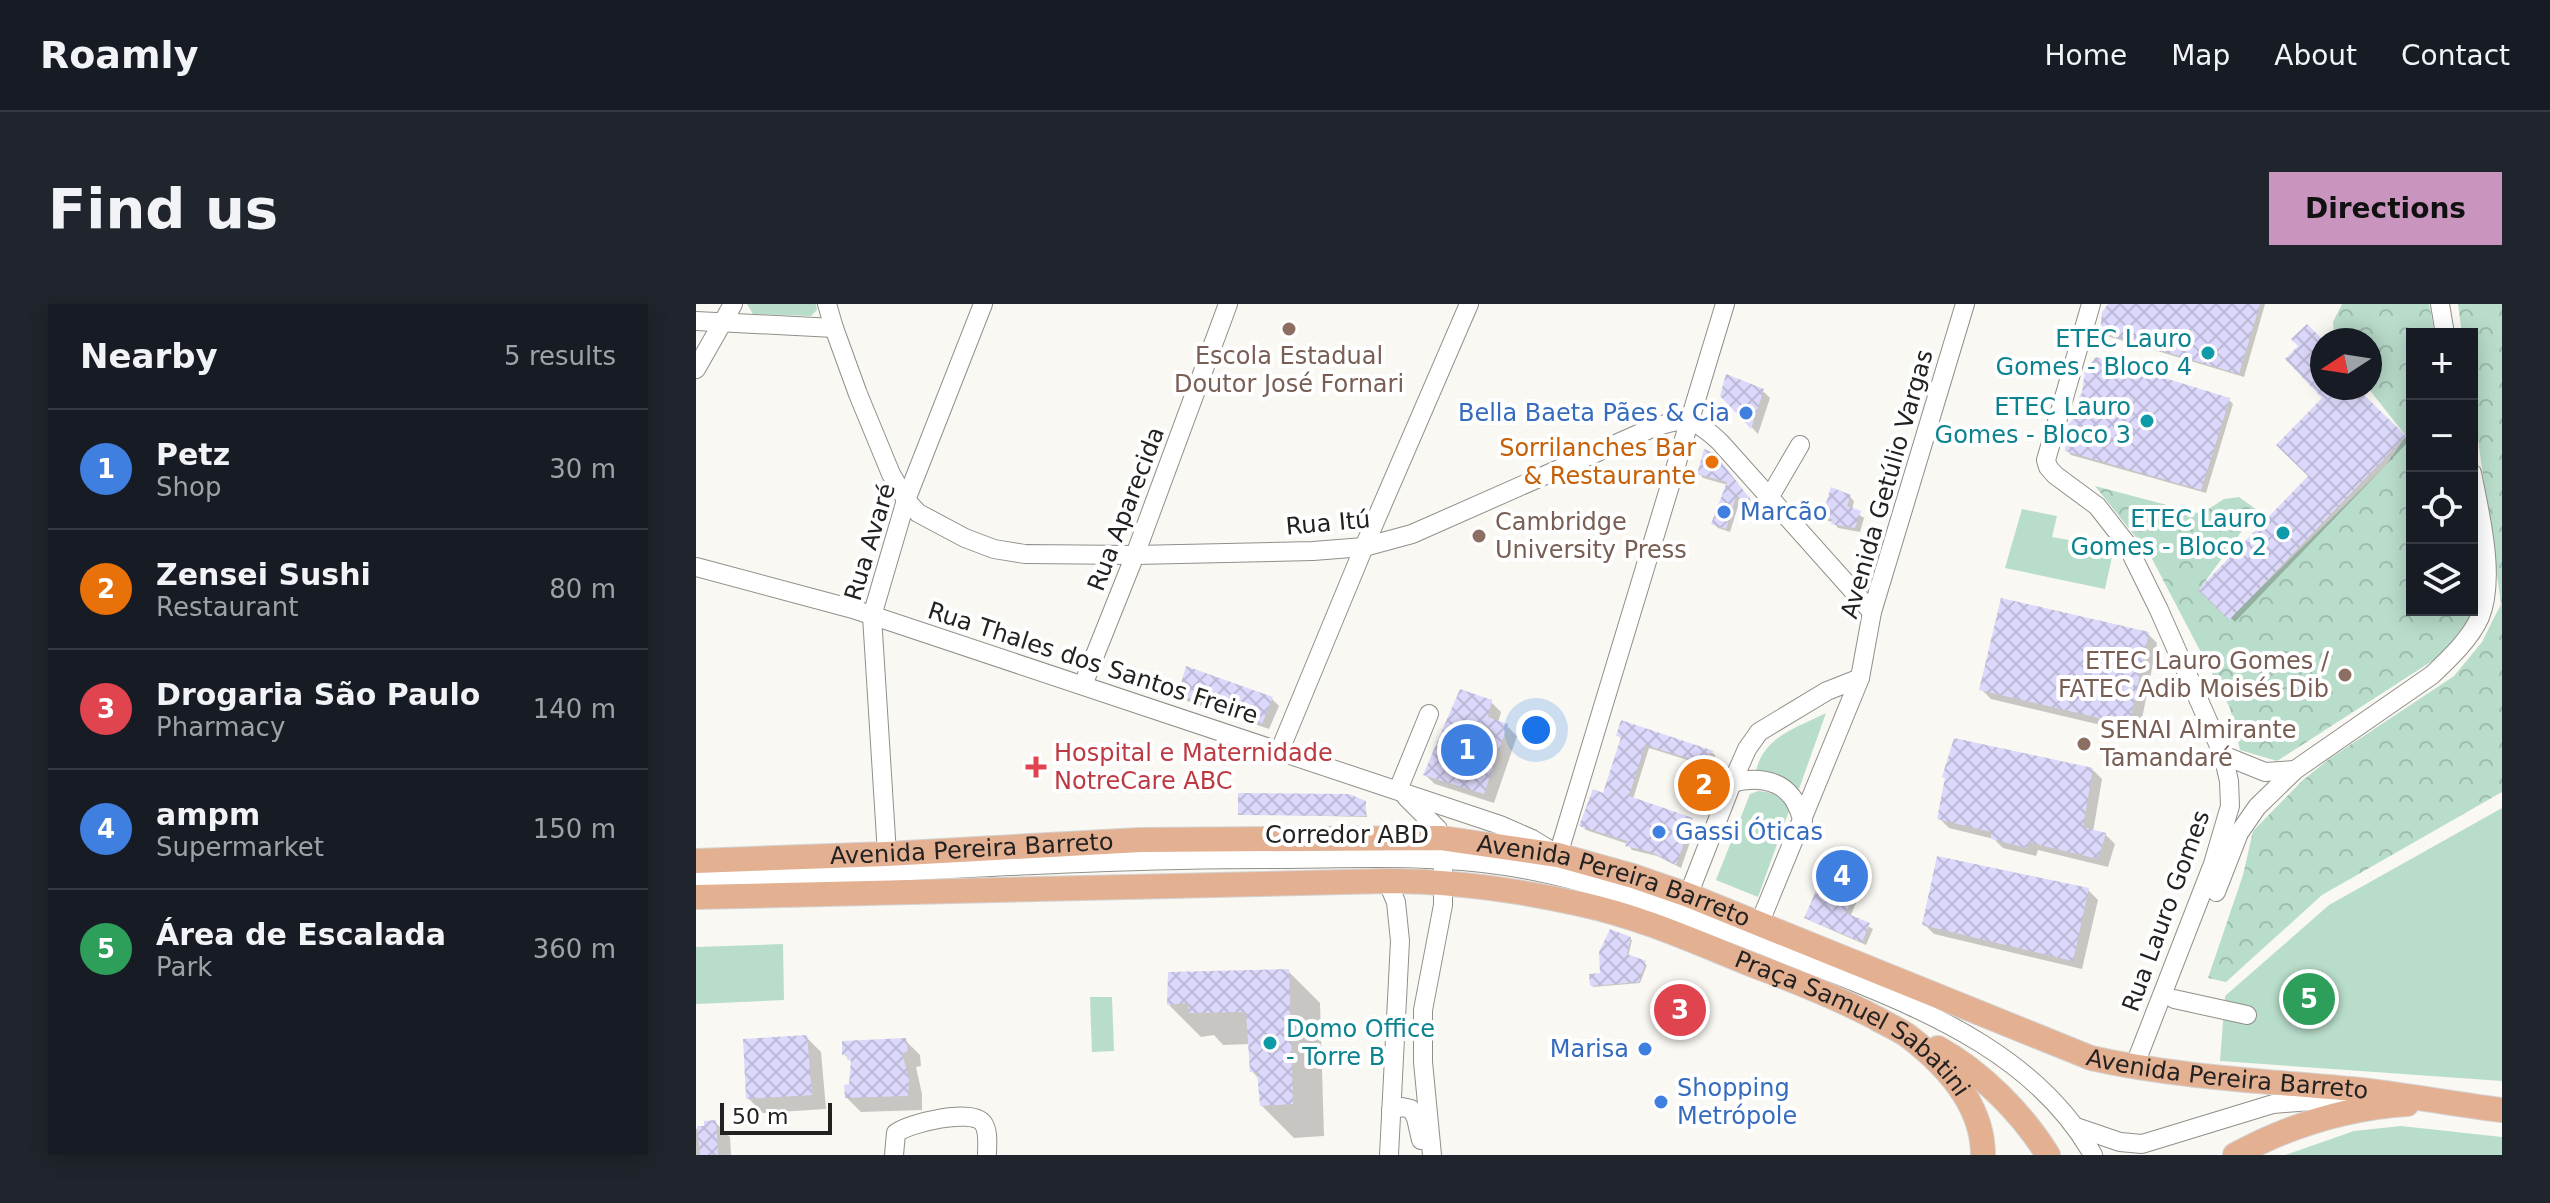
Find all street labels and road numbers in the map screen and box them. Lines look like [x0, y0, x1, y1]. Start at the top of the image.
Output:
street label: Avenida Getúlio Vargas [1835, 346, 1939, 622]
street label: Rua Aparecida [1082, 423, 1170, 595]
street label: Rua Avaré [839, 480, 901, 604]
street label: Rua Itú [1285, 505, 1371, 541]
street label: Rua Thales dos Santos Freire [924, 596, 1262, 730]
street label: Rua Lauro Gomes [2117, 807, 2215, 1015]
street label: Corredor ABD [1265, 821, 1429, 849]
street label: Avenida Pereira Barreto [830, 827, 1114, 870]
street label: Avenida Pereira Barreto [1475, 829, 1754, 933]
street label: Praça Samuel Sabatini [1731, 945, 1975, 1101]
street label: Avenida Pereira Barreto [2084, 1043, 2370, 1105]

